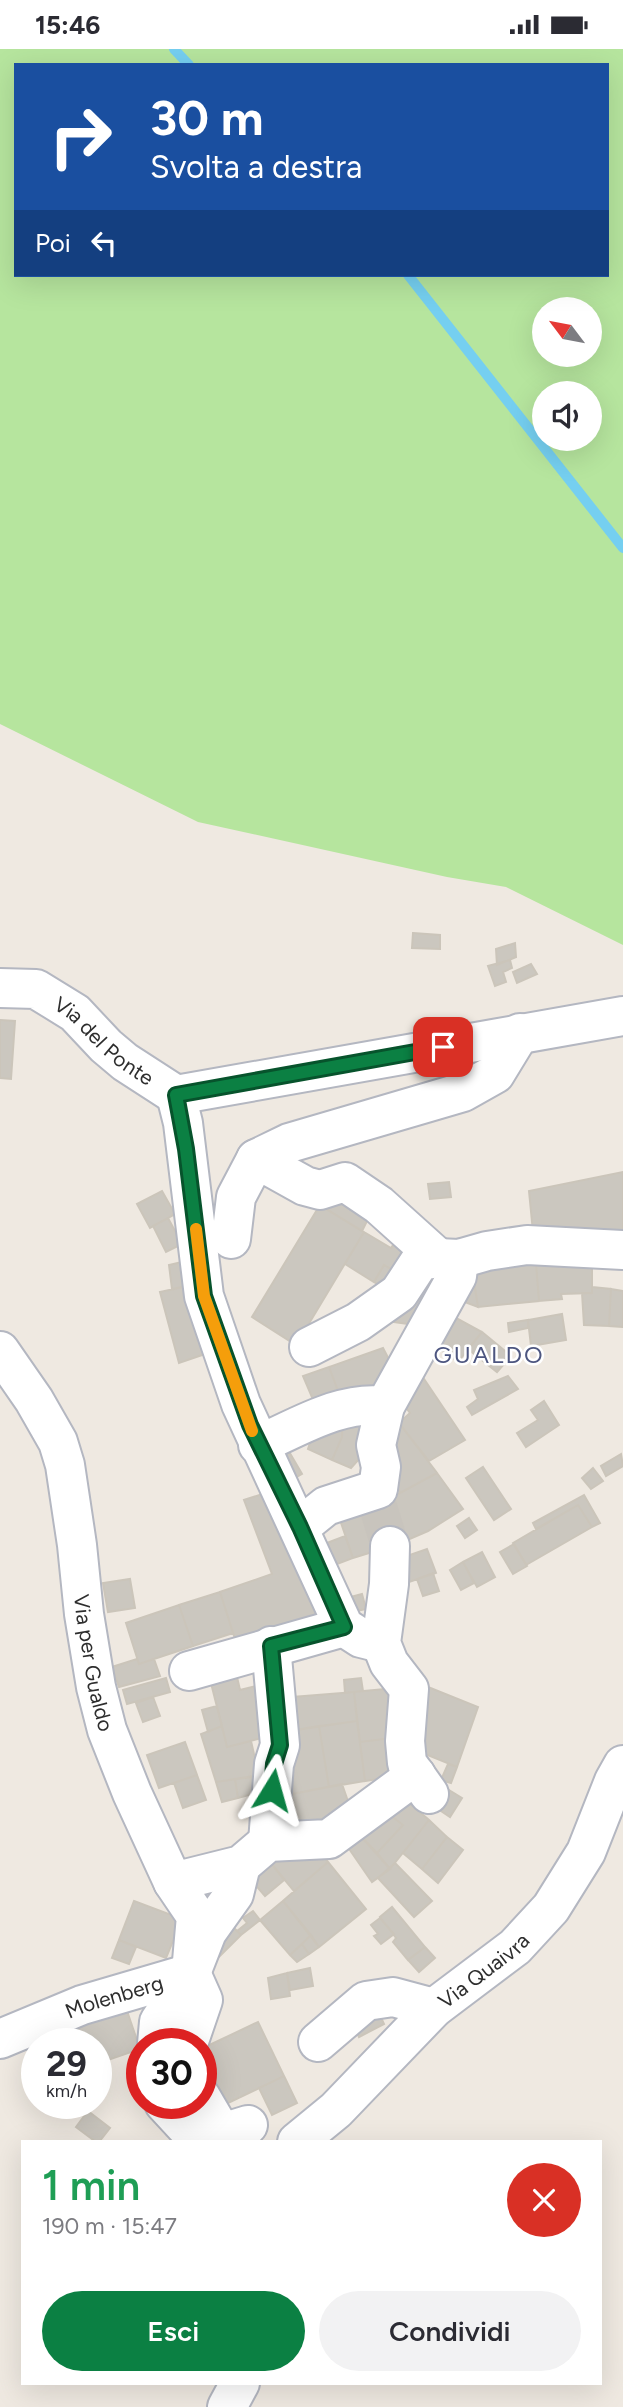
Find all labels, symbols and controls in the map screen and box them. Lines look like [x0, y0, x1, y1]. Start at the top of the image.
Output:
text: 15:46 [35, 9, 100, 41]
text: 30 m [150, 88, 263, 147]
icon: right [35, 91, 126, 182]
text: Svolta a destra [150, 148, 362, 186]
icon: left [85, 224, 123, 262]
text: Poi [35, 227, 71, 259]
north arrow [532, 297, 602, 367]
map controls [532, 297, 602, 451]
button: sound [532, 381, 602, 451]
street label: Via del Ponte [50, 991, 159, 1090]
pin [413, 1017, 473, 1077]
icon: arrive [424, 1028, 462, 1066]
district label: GUALDO [433, 1340, 545, 1369]
street label: Via per Gualdo [70, 1593, 119, 1734]
position arrow [235, 1753, 309, 1827]
street label: Via Quaivra [433, 1928, 534, 2013]
street label: Molenberg [61, 1969, 166, 2023]
speed limit sign: 30 [126, 2028, 217, 2119]
text: 29 [46, 2043, 87, 2085]
text: km/h [46, 2080, 87, 2102]
text: 1 min [42, 2160, 140, 2211]
button: close [507, 2163, 581, 2237]
text: 190 m · 15:47 [42, 2212, 177, 2240]
button: Esci [42, 2291, 305, 2371]
button: Condividi [319, 2291, 581, 2371]

